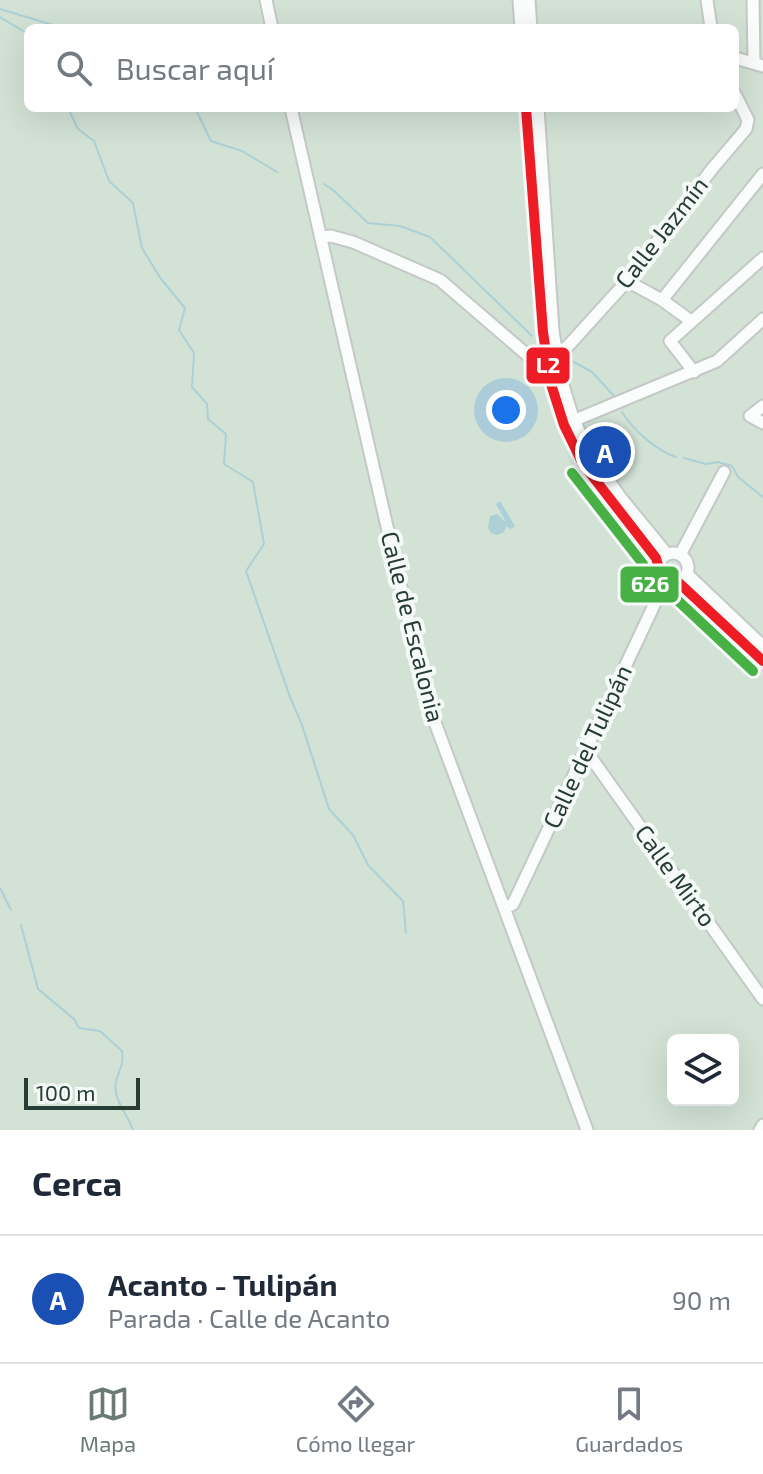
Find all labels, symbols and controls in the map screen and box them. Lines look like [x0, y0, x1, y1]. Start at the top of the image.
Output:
search box [24, 24, 739, 112]
icon: search [52, 46, 96, 90]
text: Buscar aquí [116, 50, 274, 86]
street label: Calle Jazmín [608, 171, 713, 294]
line badge: L2 [525, 346, 571, 385]
text: L2 [536, 351, 560, 377]
your location [486, 390, 526, 430]
pin: A [579, 422, 631, 482]
street label: Calle de Escalonia [376, 528, 451, 725]
line badge: 626 [619, 565, 680, 604]
text: 626 [631, 570, 669, 596]
street label: Calle del Tulipán [536, 660, 637, 833]
street label: Calle Mirto [630, 819, 723, 932]
map controls [667, 1034, 739, 1106]
button: layers [667, 1034, 739, 1106]
scale bar [24, 1074, 140, 1110]
text: 100 m [36, 1079, 95, 1105]
text: Cerca [32, 1162, 122, 1203]
text: Acanto - Tulipán [108, 1266, 337, 1302]
text: A [50, 1284, 66, 1315]
text: 90 m [672, 1284, 731, 1315]
text: Parada · Calle de Acanto [108, 1302, 390, 1333]
tab: Mapa [80, 1382, 136, 1456]
tab: Cómo llegar [296, 1382, 415, 1456]
tab: Guardados [575, 1382, 683, 1456]

